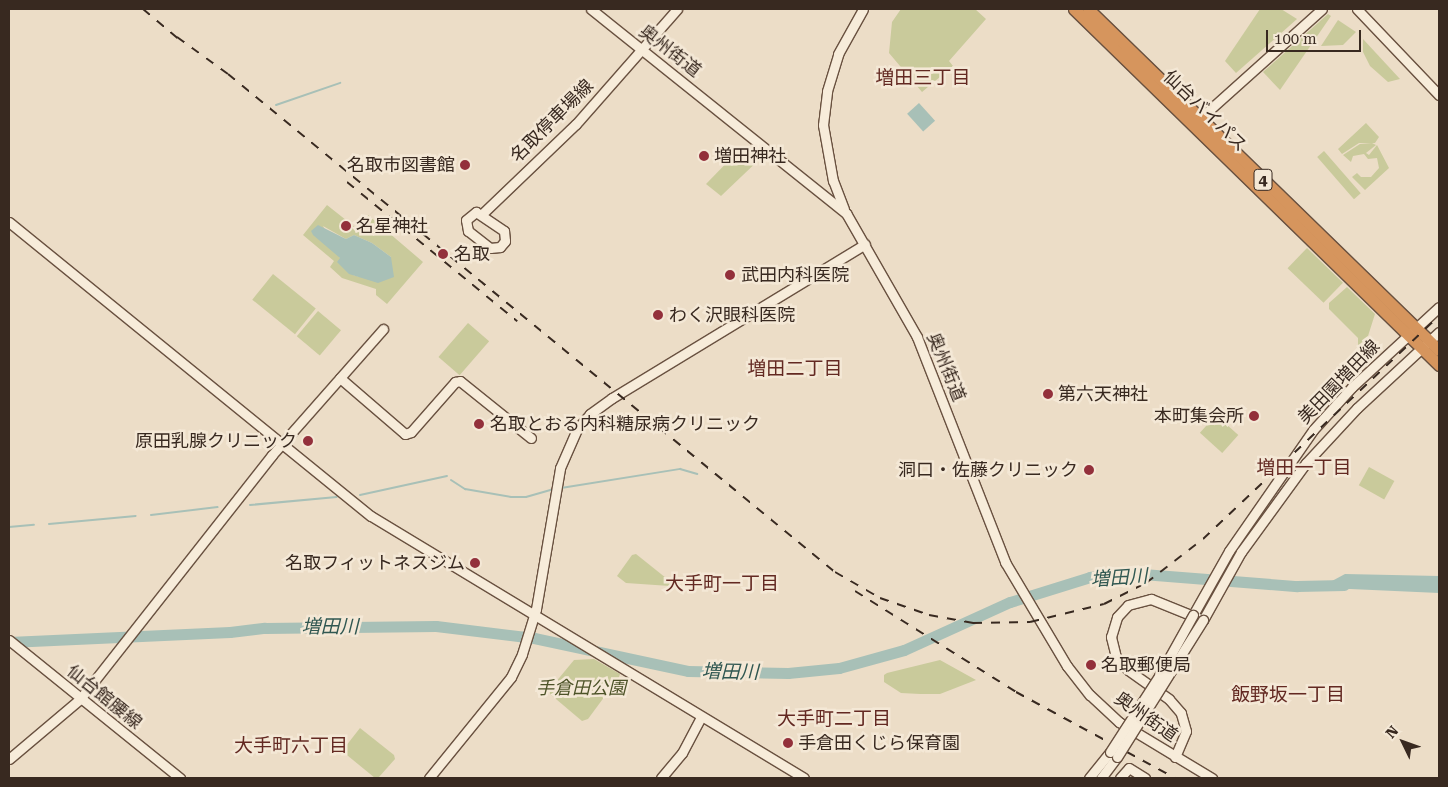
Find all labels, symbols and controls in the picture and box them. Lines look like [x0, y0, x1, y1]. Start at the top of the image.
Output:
street label: 奥州街道 [635, 20, 705, 82]
scale bar [1268, 20, 1363, 52]
text: 100 m [1274, 30, 1317, 48]
street label: 仙台バイパス [1159, 66, 1251, 156]
district label: 増田三丁目 [876, 67, 970, 89]
street label: 名取停車場線 [506, 75, 598, 167]
place label: 増田神社 [714, 145, 786, 167]
marker: 増田神社 [698, 150, 710, 162]
place label: 名取市図書館 [347, 154, 455, 176]
marker: 名取市図書館 [459, 159, 471, 171]
road number: 4 [1253, 166, 1273, 194]
place label: 名星神社 [356, 215, 428, 237]
marker: 名星神社 [340, 220, 352, 232]
place label: 名取 [454, 243, 490, 265]
marker: 名取 [436, 247, 450, 261]
place label: 武田内科医院 [741, 264, 849, 286]
marker: 武田内科医院 [723, 268, 737, 282]
place label: わく沢眼科医院 [669, 304, 795, 326]
marker: わく沢眼科医院 [651, 308, 665, 322]
street label: 奥州街道 [923, 330, 969, 404]
street label: 美田園増田線 [1294, 336, 1384, 428]
district label: 増田二丁目 [748, 358, 842, 380]
place label: 第六天神社 [1058, 383, 1148, 405]
marker: 第六天神社 [1042, 388, 1054, 400]
place label: 本町集会所 [1154, 405, 1244, 427]
marker: 本町集会所 [1248, 410, 1260, 422]
place label: 名取とおる内科糖尿病クリニック [490, 413, 760, 435]
marker: 名取とおる内科糖尿病クリニック [472, 417, 486, 431]
place label: 原田乳腺クリニック [135, 430, 297, 452]
marker: 原田乳腺クリニック [301, 434, 315, 448]
district label: 増田一丁目 [1257, 457, 1351, 479]
place label: 洞口・佐藤クリニック [898, 459, 1078, 481]
marker: 洞口・佐藤クリニック [1082, 463, 1096, 477]
place label: 名取フィットネスジム [285, 552, 465, 574]
marker: 名取フィットネスジム [469, 557, 481, 569]
water label: 増田川 [1090, 565, 1148, 591]
district label: 大手町一丁目 [665, 573, 779, 595]
water label: 増田川 [302, 616, 358, 638]
place label: 名取郵便局 [1101, 654, 1191, 676]
marker: 名取郵便局 [1085, 659, 1097, 671]
street label: 仙台館腰線 [62, 660, 146, 734]
water label: 増田川 [701, 660, 759, 684]
park label: 手倉田公園 [536, 677, 626, 699]
district label: 飯野坂一丁目 [1231, 684, 1345, 706]
street label: 奥州街道 [1110, 688, 1182, 746]
district label: 大手町二丁目 [777, 708, 891, 730]
north arrow [1378, 717, 1428, 767]
text: N [1382, 723, 1401, 741]
place label: 手倉田くじら保育園 [798, 732, 960, 754]
district label: 大手町六丁目 [234, 735, 348, 757]
marker: 手倉田くじら保育園 [782, 737, 794, 749]

